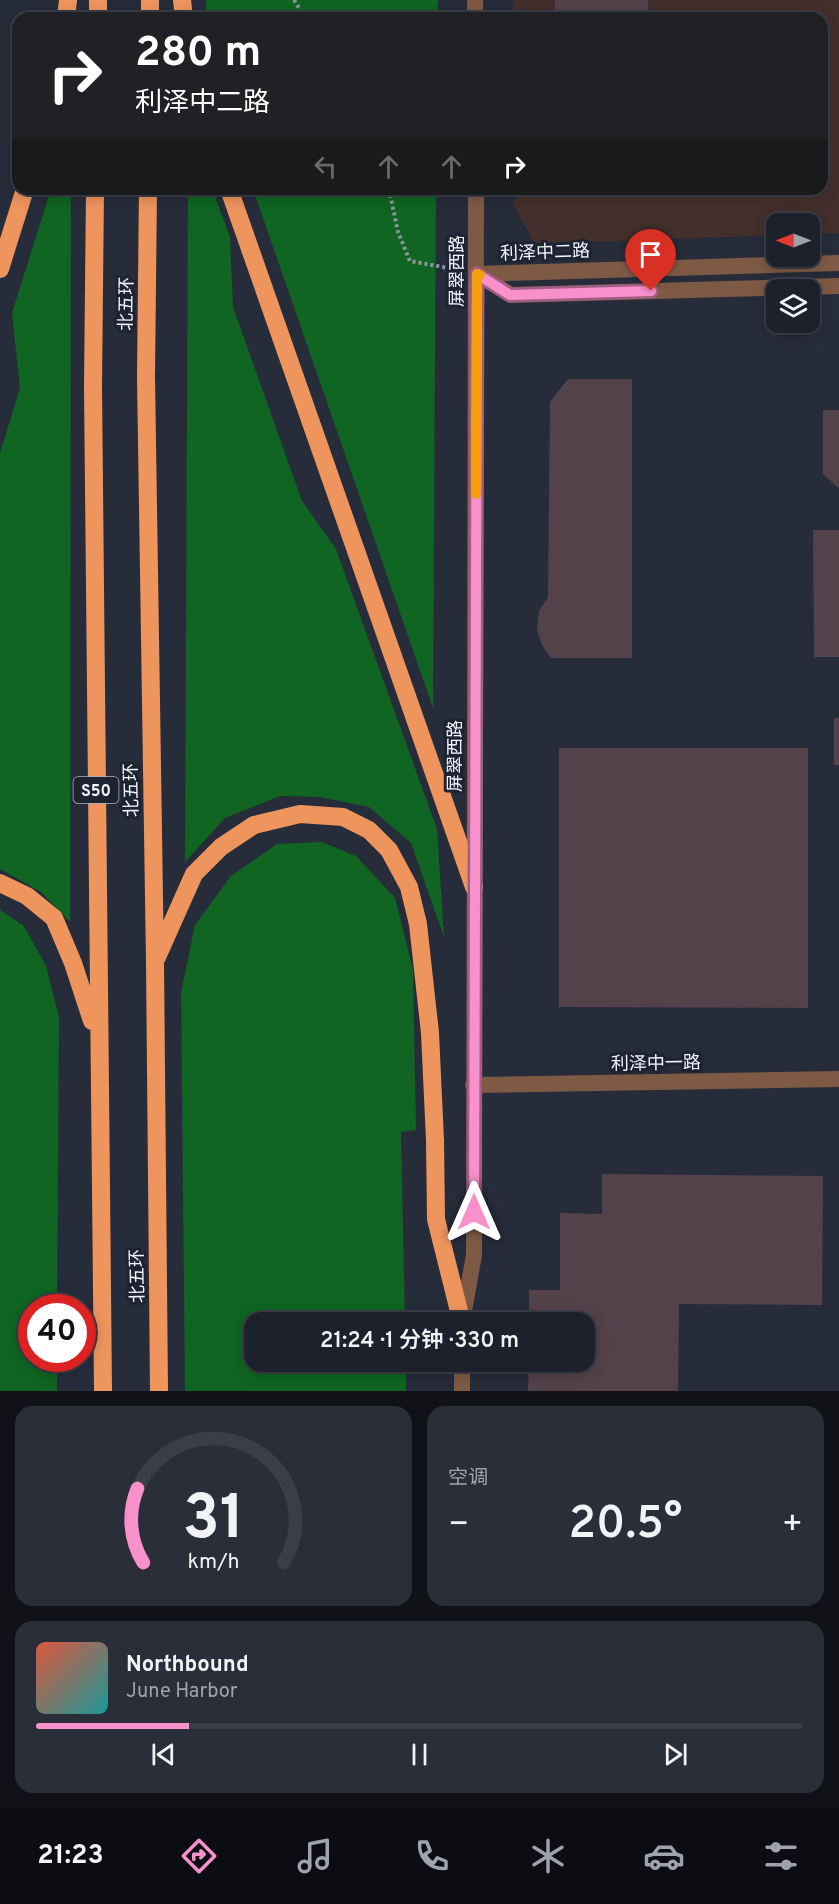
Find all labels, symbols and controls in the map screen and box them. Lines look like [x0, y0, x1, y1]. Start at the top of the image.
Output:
text: 280 m [135, 28, 261, 81]
icon: right [36, 36, 114, 114]
text: 利泽中二路 [135, 87, 270, 121]
icon: left [309, 150, 342, 183]
icon: ahead [372, 150, 405, 183]
icon: ahead [435, 150, 468, 183]
icon: right [498, 150, 531, 183]
north arrow [766, 213, 820, 267]
map controls [766, 213, 820, 333]
pin [625, 229, 676, 291]
street label: 屏翠西路 [447, 235, 470, 307]
icon: arrive [634, 238, 667, 271]
street label: 利泽中二路 [500, 240, 590, 267]
street label: 北五环 [116, 277, 139, 331]
button: layers [766, 279, 820, 333]
street label: 屏翠西路 [445, 720, 468, 792]
street label: 北五环 [121, 763, 144, 817]
road number: S50 [74, 777, 118, 803]
street label: 利泽中一路 [611, 1052, 701, 1077]
position arrow [442, 1180, 506, 1244]
street label: 北五环 [127, 1249, 150, 1303]
speed limit sign: 40 [18, 1294, 96, 1372]
text: 21:24 · 1 分钟 · 330 m [320, 1328, 519, 1355]
text: 空调 [448, 1466, 488, 1492]
text: 31 [182, 1482, 245, 1561]
text: 20.5° [569, 1497, 682, 1554]
text: − [448, 1505, 469, 1547]
text: + [782, 1505, 803, 1547]
text: km/h [187, 1549, 240, 1576]
text: Northbound [126, 1652, 249, 1679]
text: June Harbor [126, 1679, 238, 1705]
icon: previous [147, 1738, 180, 1771]
icon: pause [403, 1738, 436, 1771]
icon: next [659, 1738, 692, 1771]
icon: directions [178, 1835, 220, 1877]
icon: music [294, 1835, 336, 1877]
icon: phone [411, 1835, 453, 1877]
icon: climate [527, 1835, 569, 1877]
icon: car [643, 1835, 685, 1877]
icon: filters [760, 1835, 802, 1877]
text: 21:23 [37, 1839, 104, 1873]

